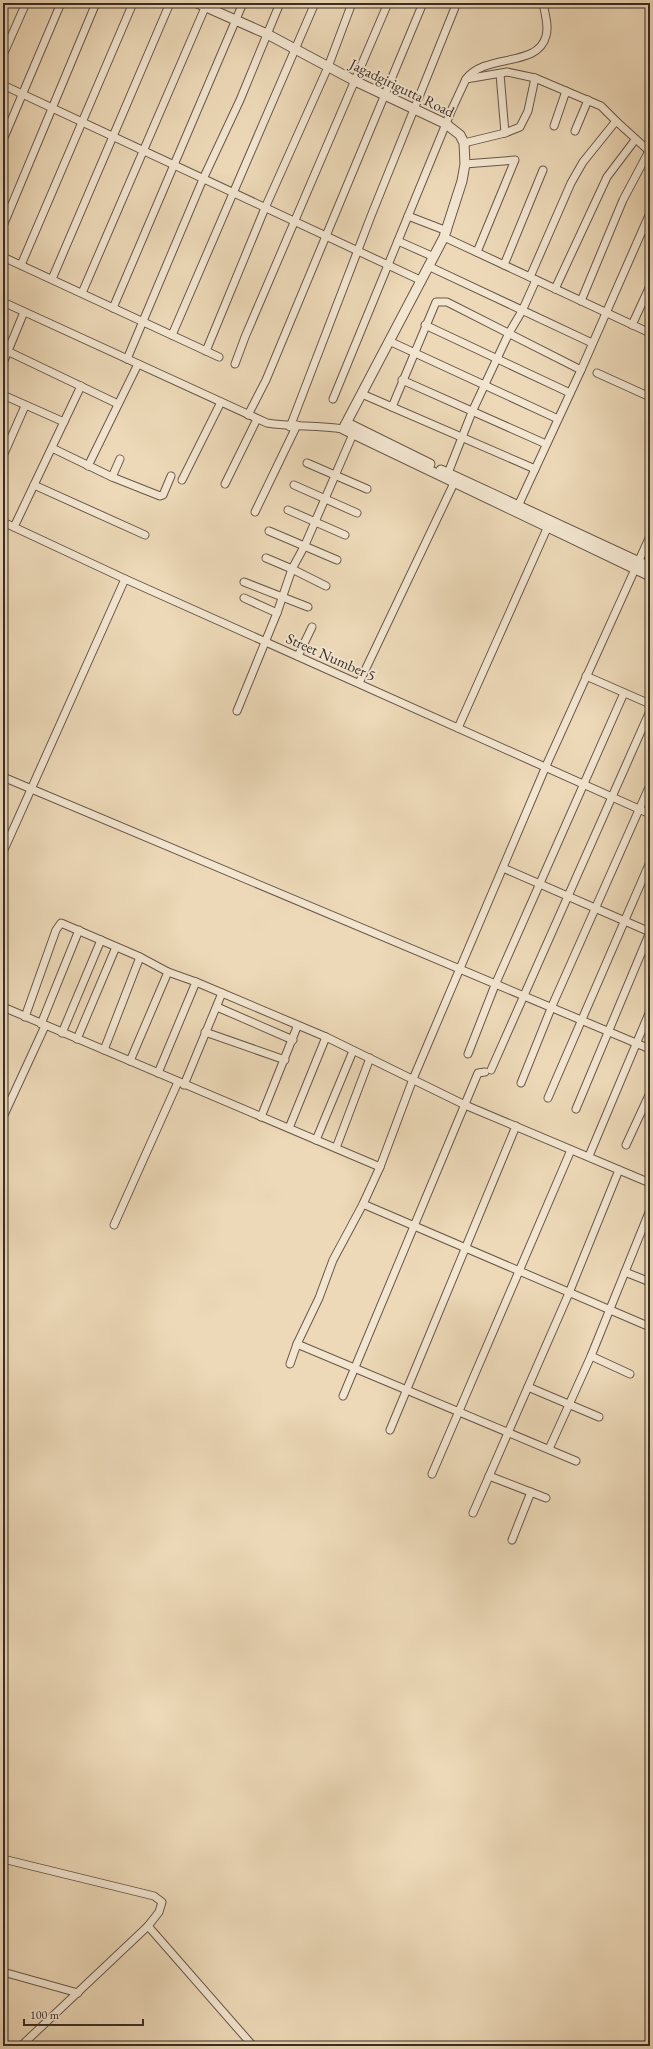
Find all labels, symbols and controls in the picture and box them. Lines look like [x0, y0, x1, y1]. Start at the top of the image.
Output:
street label: Jagadgirigutta Road [345, 53, 458, 121]
street label: Street Number 5 [283, 628, 379, 685]
scale bar [24, 2001, 143, 2027]
text: 100 m [30, 2007, 60, 2023]

